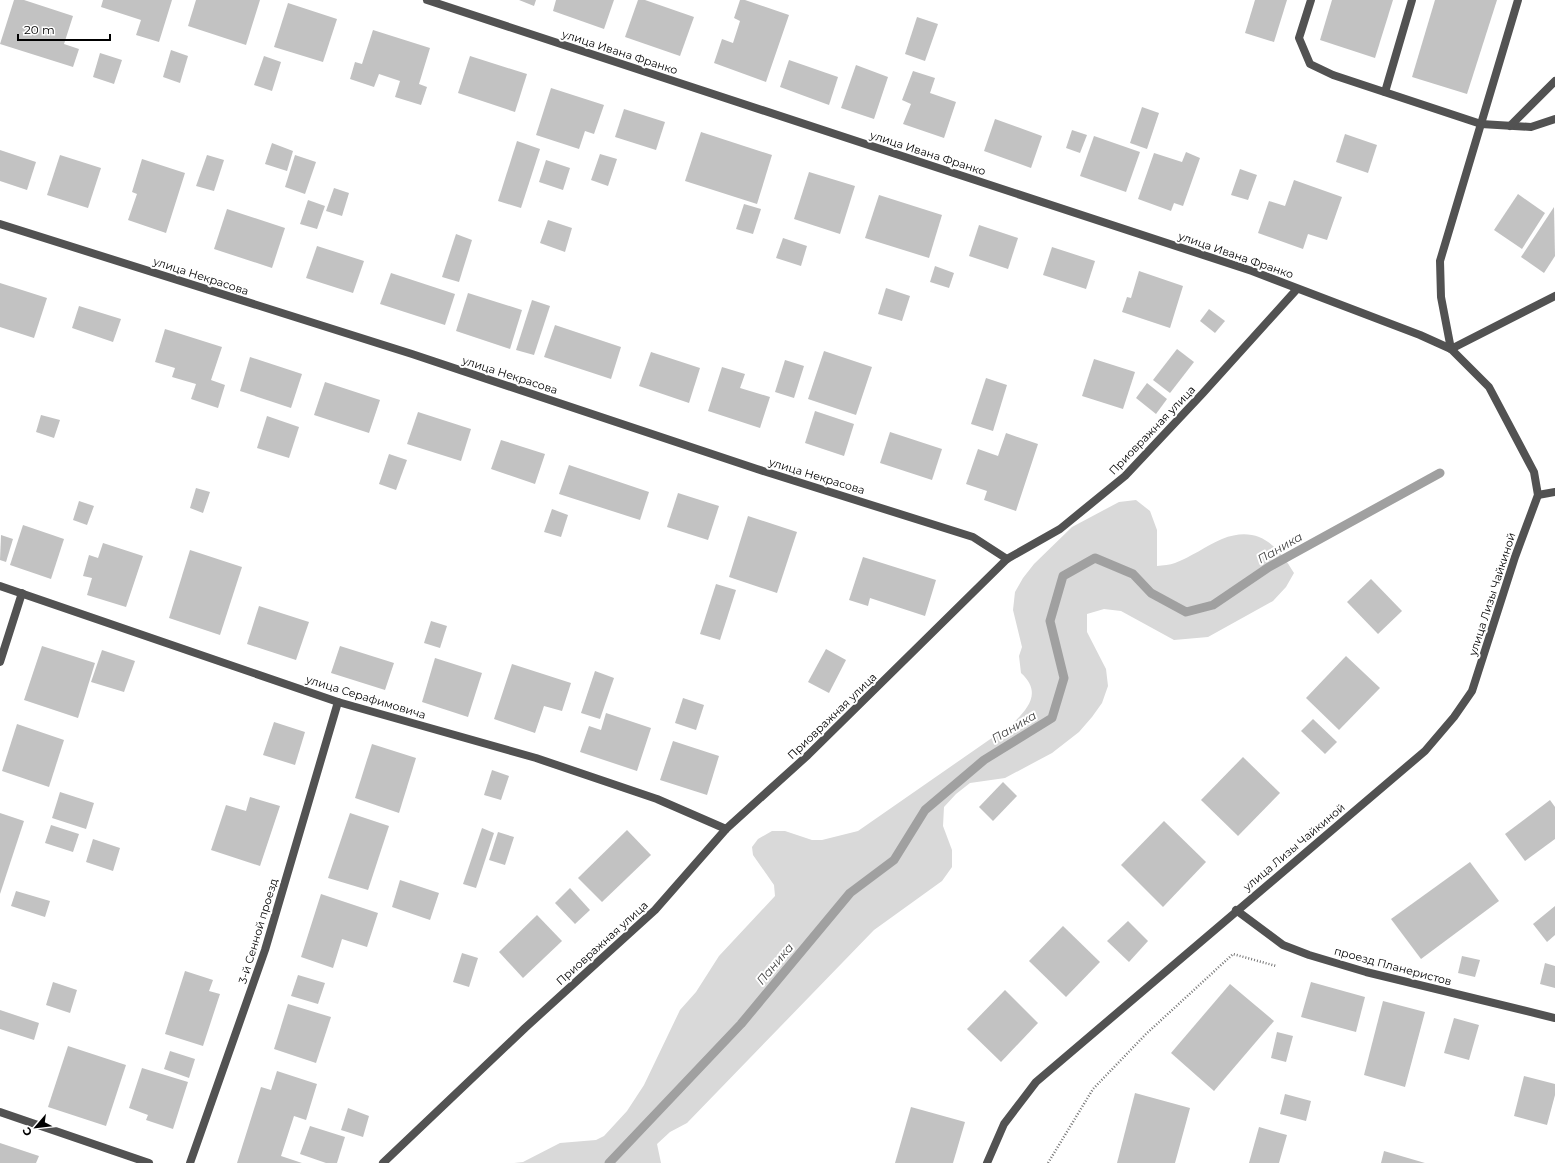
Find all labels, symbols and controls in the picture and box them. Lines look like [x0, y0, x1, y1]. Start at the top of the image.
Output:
scale bar [18, 16, 110, 42]
text: 20 m [24, 22, 55, 37]
street label: улица Ивана Франко [559, 26, 680, 77]
street label: улица Ивана Франко [867, 127, 988, 178]
street label: улица Ивана Франко [1176, 228, 1295, 281]
street label: улица Некрасова [151, 254, 251, 298]
street label: улица Некрасова [460, 353, 560, 397]
street label: Приовражная улица [1106, 382, 1198, 478]
street label: улица Некрасова [766, 454, 867, 497]
water label: Паника [1255, 529, 1305, 566]
street label: улица Лизы Чайкиной [1465, 531, 1519, 658]
street label: Приовражная улица [784, 670, 880, 762]
street label: улица Серафимовича [303, 672, 428, 722]
water label: Паника [989, 707, 1039, 746]
street label: улица Лизы Чайкиной [1239, 800, 1348, 894]
street label: 3-й Сенной проезд [235, 877, 281, 985]
street label: Приовражная улица [553, 898, 651, 988]
water label: Паника [753, 940, 796, 987]
street label: проезд Планеристов [1333, 944, 1453, 988]
north arrow [16, 1107, 56, 1147]
text: С [19, 1125, 35, 1139]

